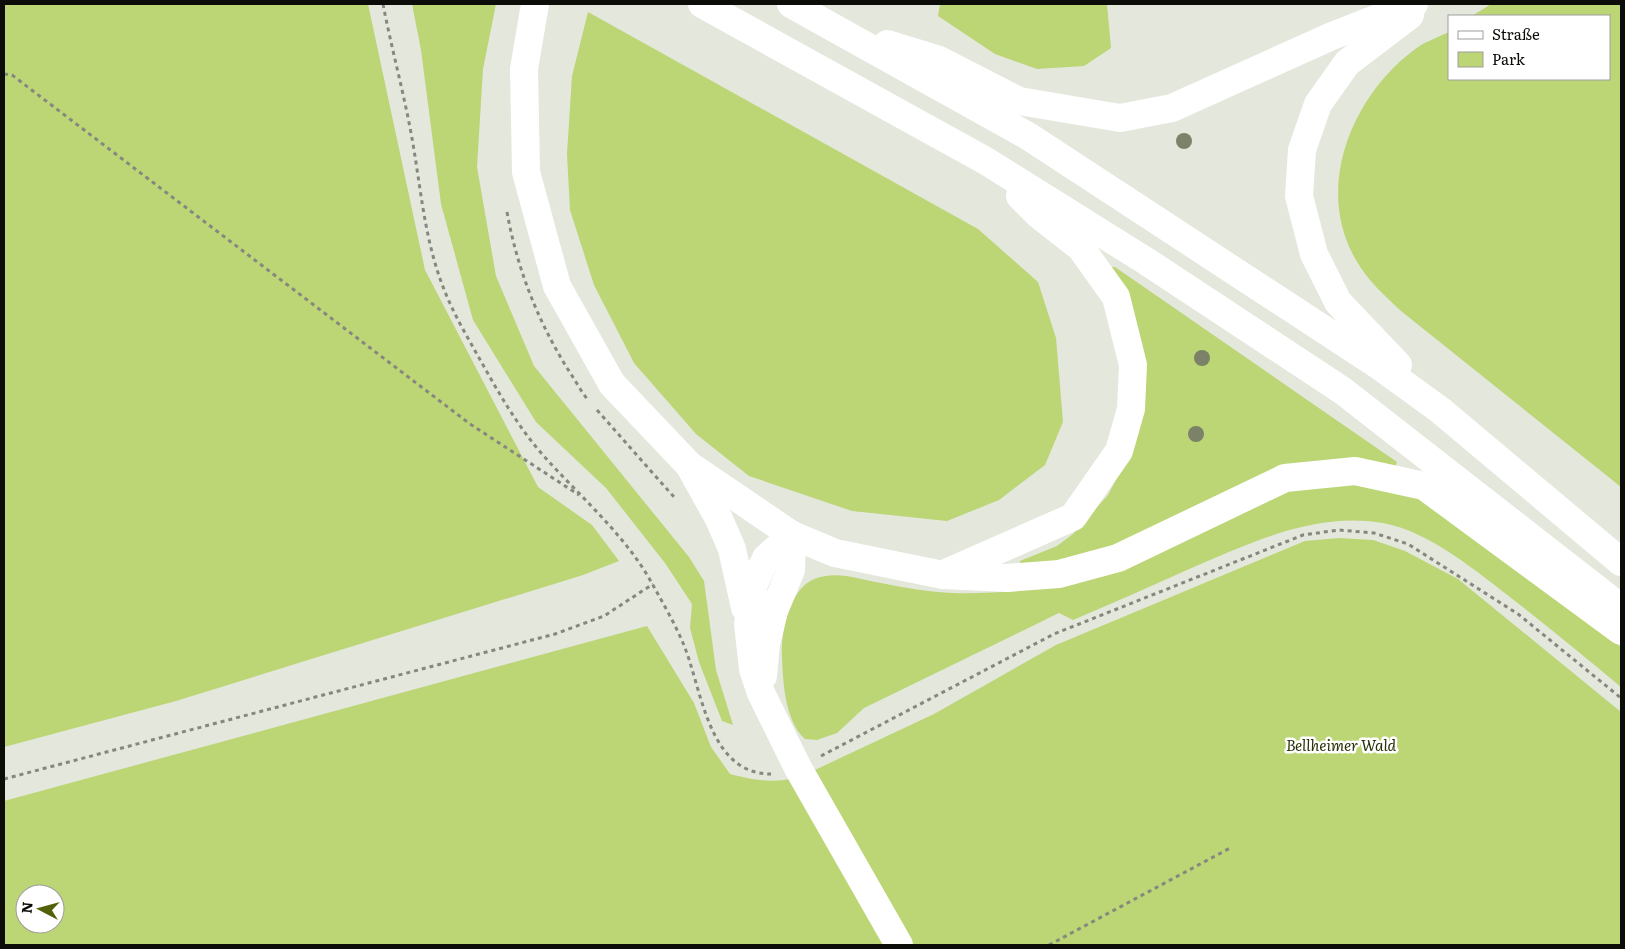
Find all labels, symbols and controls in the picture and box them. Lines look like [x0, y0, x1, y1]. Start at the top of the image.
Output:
legend [1448, 15, 1610, 80]
text: Straße [1492, 22, 1540, 45]
text: Park [1492, 47, 1526, 70]
park label: Bellheimer Wald [1286, 733, 1397, 756]
north arrow [15, 884, 65, 934]
text: N [16, 900, 37, 914]

